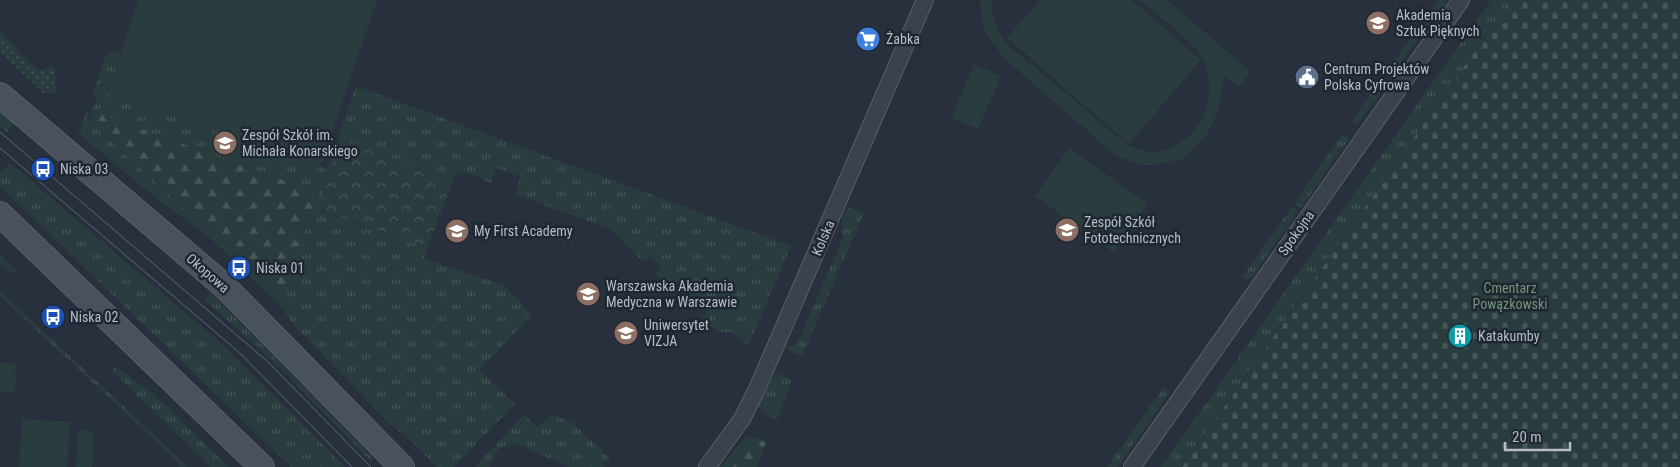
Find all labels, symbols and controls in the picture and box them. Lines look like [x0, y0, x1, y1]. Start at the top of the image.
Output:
place label: Akademia Sztuk Pięknych [1396, 7, 1479, 39]
school or university icon: Akademia Sztuk Pięknych [1365, 10, 1391, 36]
supermarket icon: Żabka [855, 26, 881, 52]
place label: Żabka [886, 31, 920, 47]
place label: Centrum Projektów Polska Cyfrowa [1324, 61, 1429, 93]
public building icon: Centrum Projektów Polska Cyfrowa [1294, 64, 1320, 90]
place label: Zespół Szkół im. Michała Konarskiego [242, 127, 358, 159]
school or university icon: Zespół Szkół im. Michała Konarskiego [212, 130, 238, 156]
bus stop icon: Niska 03 [30, 156, 56, 182]
place label: Niska 03 [60, 161, 108, 177]
street label: Spokojna [1275, 207, 1317, 259]
place label: Zespół Szkół Fototechnicznych [1084, 214, 1181, 246]
school or university icon: Zespół Szkół Fototechnicznych [1054, 217, 1080, 243]
school or university icon: My First Academy [444, 218, 470, 244]
street label: Kolska [808, 218, 838, 258]
place label: My First Academy [474, 223, 573, 239]
street label: Okopowa [183, 250, 233, 296]
bus stop icon: Niska 01 [226, 255, 252, 281]
place label: Niska 01 [256, 260, 304, 276]
place label: Warszawska Akademia Medyczna w Warszawie [606, 278, 737, 310]
park label: Cmentarz Powązkowski [1473, 280, 1548, 312]
school or university icon: Warszawska Akademia Medyczna w Warszawie [575, 281, 601, 307]
bus stop icon: Niska 02 [40, 304, 66, 330]
place label: Niska 02 [70, 309, 118, 325]
place label: Uniwersytet VIZJA [644, 317, 709, 349]
school or university icon: Uniwersytet VIZJA [613, 320, 639, 346]
building icon: Katakumby [1447, 323, 1473, 349]
place label: Katakumby [1478, 328, 1540, 344]
scale bar [1505, 420, 1570, 452]
text: 20 m [1512, 428, 1542, 446]

